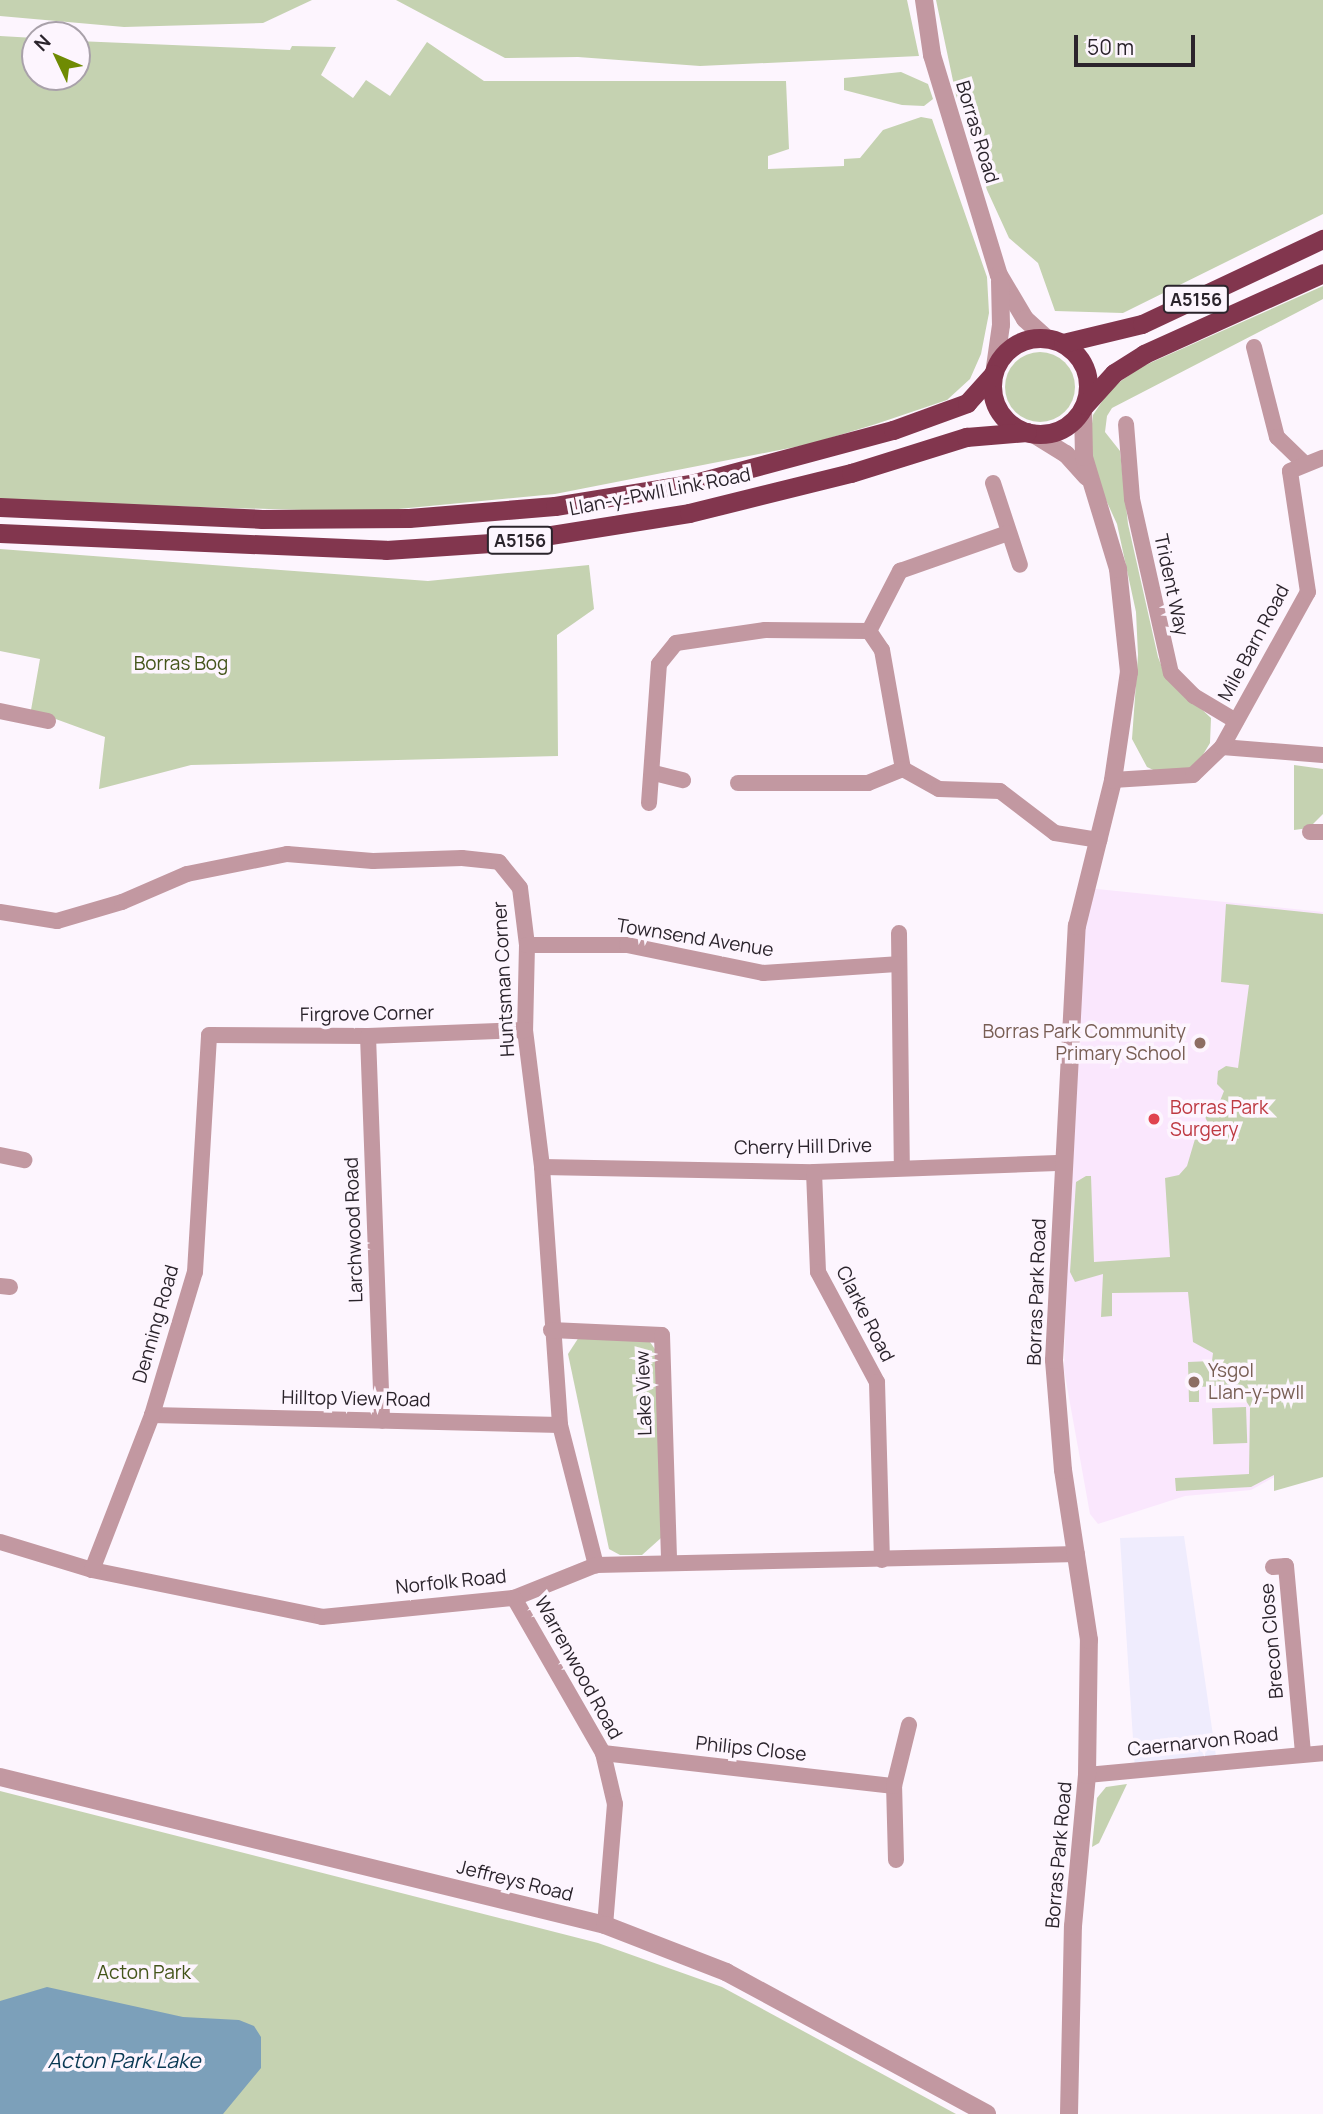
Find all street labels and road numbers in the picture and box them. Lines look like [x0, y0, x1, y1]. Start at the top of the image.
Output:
street label: Borras Road [951, 78, 1003, 186]
road number: A5156 [1163, 284, 1229, 314]
street label: Llan-y-Pwll Link Road [567, 463, 753, 521]
road number: A5156 [487, 526, 553, 554]
street label: Trident Way [1149, 532, 1193, 638]
street label: Mile Barn Road [1214, 581, 1294, 705]
street label: Huntsman Corner [489, 901, 519, 1057]
street label: Townsend Avenue [615, 914, 775, 962]
street label: Firgrove Corner [300, 1001, 434, 1027]
street label: Cherry Hill Drive [734, 1134, 872, 1160]
street label: Larchwood Road [340, 1157, 368, 1303]
street label: Borras Park Road [1023, 1218, 1051, 1366]
street label: Denning Road [128, 1262, 184, 1386]
street label: Clarke Road [831, 1262, 899, 1366]
street label: Lake View [631, 1350, 657, 1436]
street label: Hilltop View Road [281, 1386, 431, 1412]
street label: Norfolk Road [394, 1565, 508, 1599]
street label: Brecon Close [1256, 1582, 1288, 1700]
street label: Warrenwood Road [529, 1593, 627, 1743]
street label: Caernarvon Road [1127, 1723, 1279, 1761]
street label: Philips Close [694, 1732, 808, 1766]
street label: Borras Park Road [1041, 1781, 1077, 1929]
street label: Jeffreys Road [455, 1856, 575, 1906]

